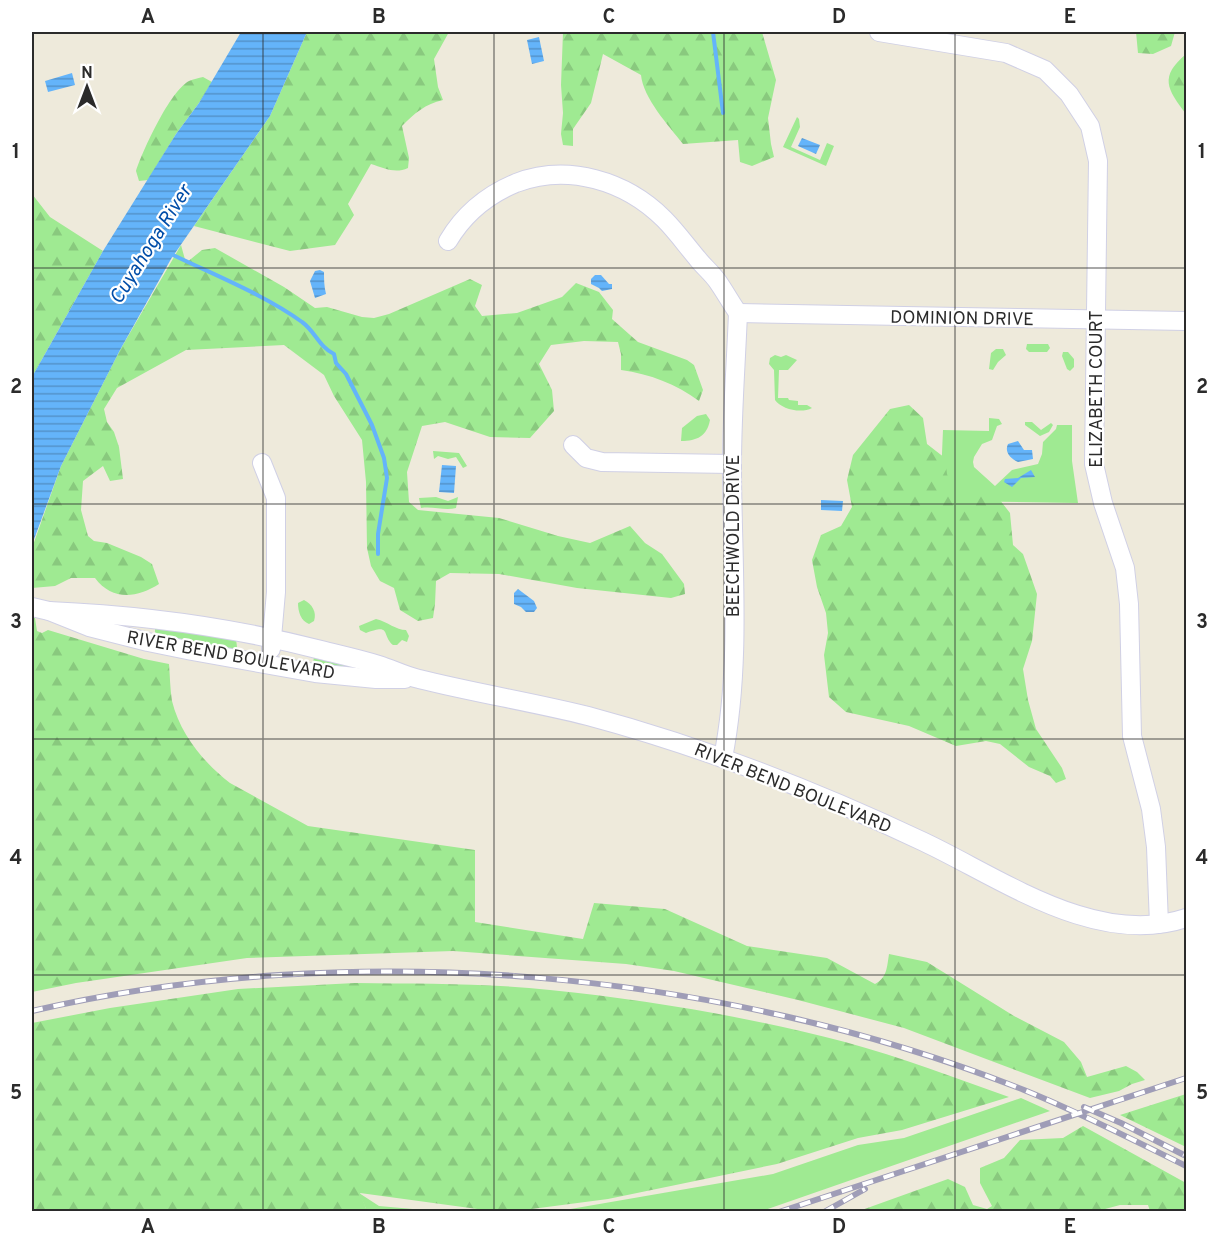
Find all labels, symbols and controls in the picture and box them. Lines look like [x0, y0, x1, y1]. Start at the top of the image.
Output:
text: A [141, 5, 155, 31]
text: B [372, 5, 386, 31]
text: C [603, 5, 615, 31]
text: D [832, 5, 846, 31]
text: E [1064, 5, 1076, 31]
north arrow [57, 57, 117, 117]
text: N [81, 64, 93, 84]
text: 1 [12, 140, 20, 166]
text: 1 [1198, 140, 1206, 166]
water label: Cuyahoga River [105, 179, 200, 310]
street label: DOMINION DRIVE [890, 307, 1034, 332]
street label: ELIZABETH COURT [1086, 310, 1109, 468]
text: 2 [10, 375, 22, 401]
text: 2 [1196, 375, 1208, 401]
street label: BEECHWOLD DRIVE [723, 455, 746, 617]
text: 3 [10, 610, 22, 636]
text: 3 [1196, 610, 1208, 636]
street label: RIVER BEND BOULEVARD [125, 627, 337, 686]
street label: RIVER BEND BOULEVARD [690, 739, 895, 840]
text: 4 [10, 846, 22, 872]
text: 4 [1196, 846, 1208, 872]
text: 5 [10, 1081, 22, 1107]
text: 5 [1196, 1081, 1208, 1107]
text: A [141, 1215, 155, 1241]
text: B [372, 1215, 386, 1241]
text: C [603, 1215, 615, 1241]
text: D [832, 1215, 846, 1241]
text: E [1064, 1215, 1076, 1241]

